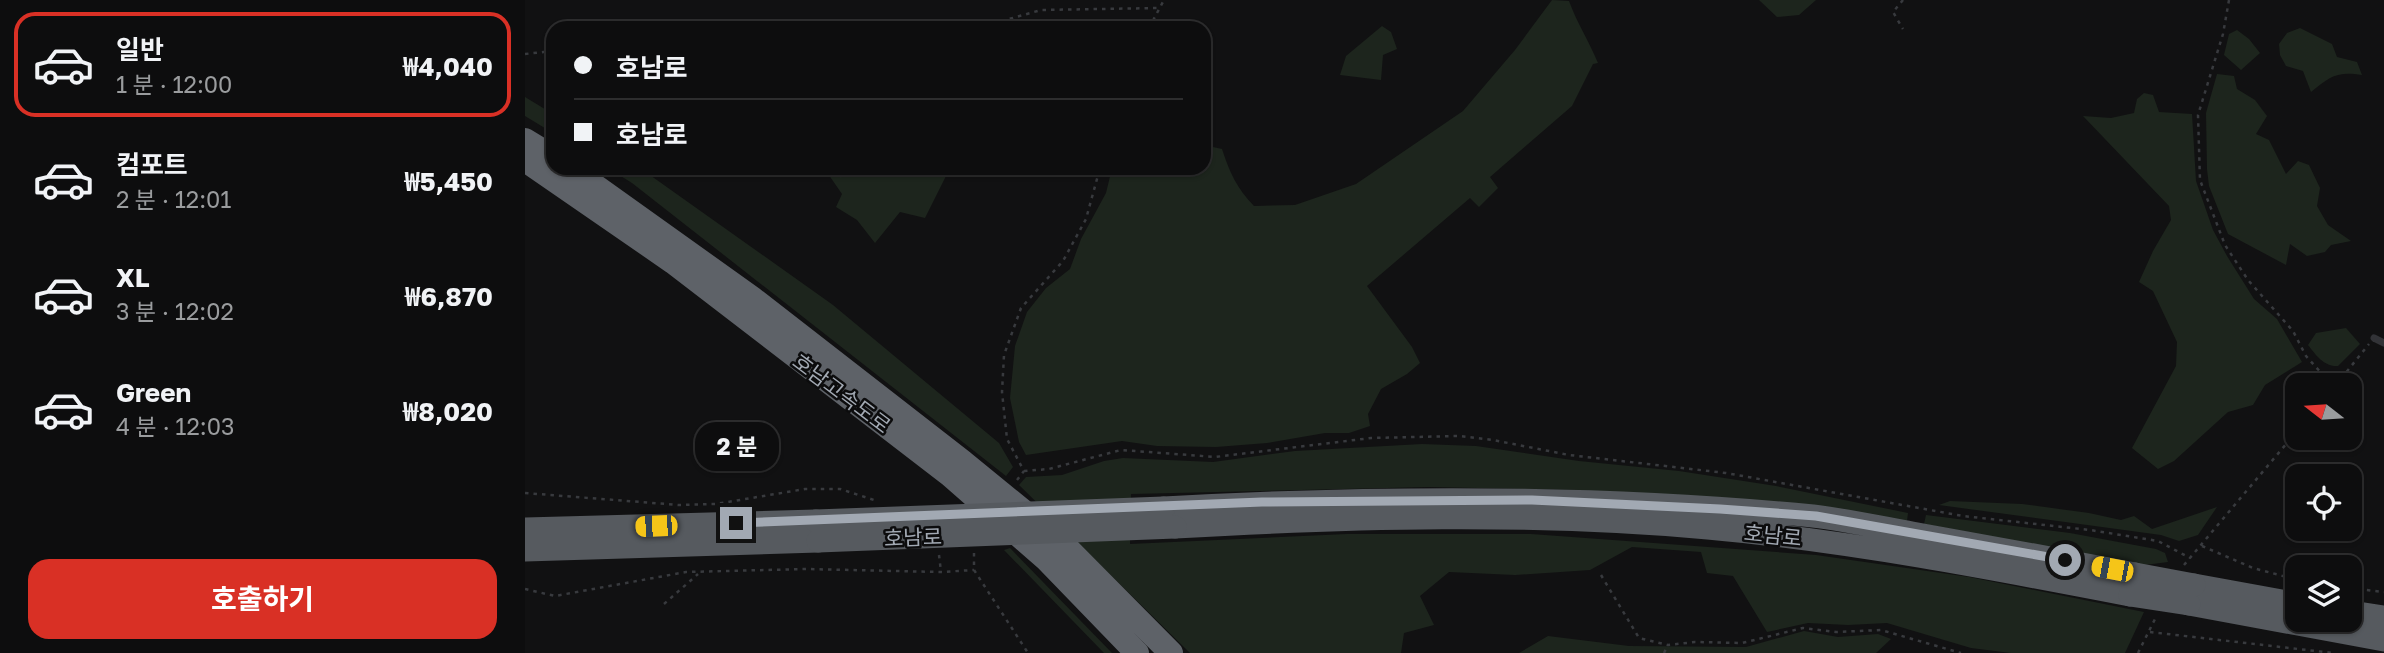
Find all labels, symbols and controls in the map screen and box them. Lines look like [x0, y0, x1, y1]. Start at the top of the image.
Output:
icon: car [32, 33, 95, 96]
text: 일반 [116, 34, 164, 65]
text: ₩4,040 [403, 51, 493, 82]
text: 호남로 [616, 52, 688, 83]
text: 1 분 · 12:00 [116, 70, 232, 98]
text: 호남로 [616, 119, 688, 150]
icon: car [32, 148, 95, 211]
text: 컴포트 [116, 149, 188, 180]
text: ₩5,450 [404, 166, 493, 197]
text: 2 분 · 12:01 [116, 185, 231, 213]
text: XL [116, 262, 150, 293]
icon: car [32, 263, 95, 326]
text: ₩6,870 [405, 281, 493, 312]
text: 3 분 · 12:02 [116, 297, 234, 325]
street label: 호남고속도로 [788, 348, 896, 438]
north arrow [2285, 373, 2363, 450]
map controls [2285, 373, 2362, 632]
text: Green [116, 377, 191, 408]
icon: car [32, 378, 95, 441]
text: ₩8,020 [403, 396, 493, 427]
text: 4 분 · 12:03 [116, 412, 234, 440]
callout: 2 분 [694, 421, 778, 470]
text: 2 분 [717, 432, 757, 460]
button: locate [2285, 464, 2362, 541]
route end [720, 507, 752, 539]
car [635, 515, 678, 537]
street label: 호남로 [1743, 519, 1803, 551]
street label: 호남로 [884, 523, 942, 551]
route start [2049, 544, 2081, 576]
car [2090, 555, 2135, 583]
button: layers [2285, 555, 2362, 632]
button: 호출하기 [28, 559, 497, 639]

